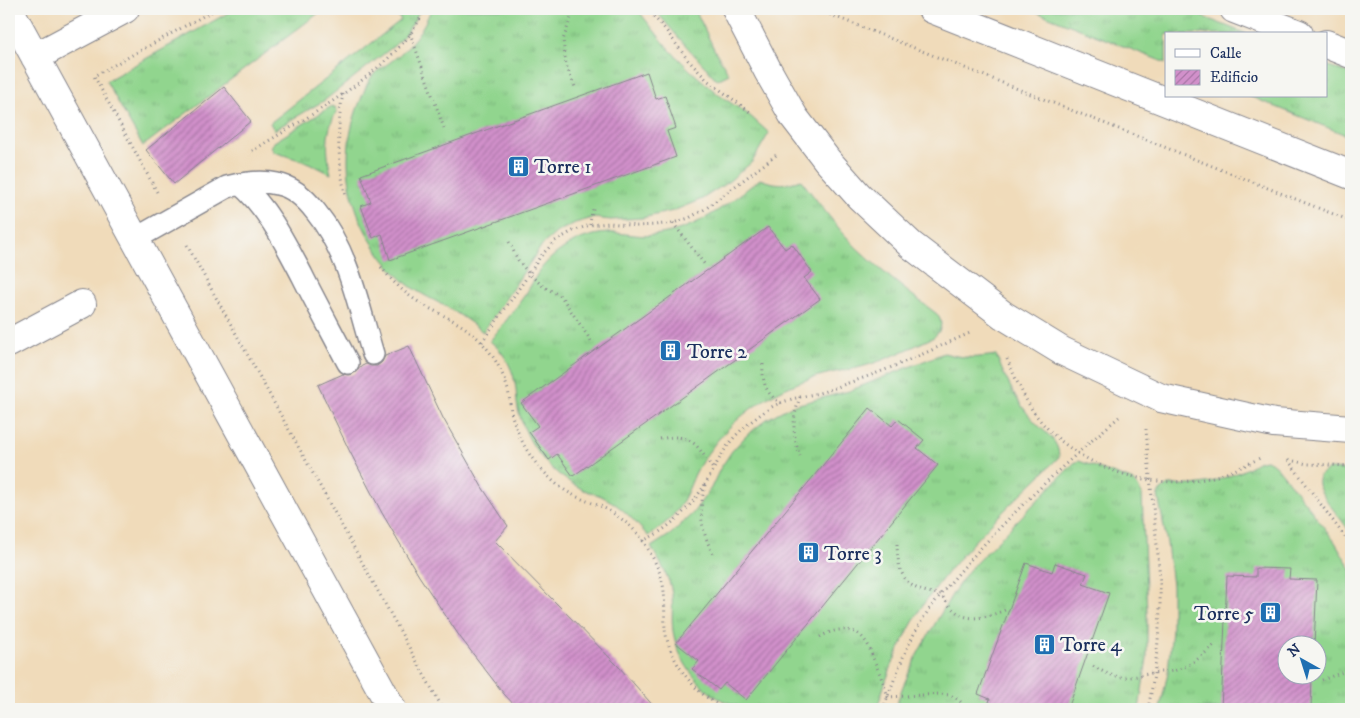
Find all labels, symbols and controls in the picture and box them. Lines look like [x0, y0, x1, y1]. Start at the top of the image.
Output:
legend [1165, 32, 1328, 98]
text: Calle [1210, 44, 1242, 63]
text: Edificio [1210, 68, 1258, 87]
building icon: Torre 1 [506, 154, 530, 178]
place label: Torre 1 [534, 155, 591, 180]
building icon: Torre 2 [659, 339, 683, 363]
place label: Torre 2 [687, 340, 747, 365]
building icon: Torre 3 [796, 541, 820, 565]
place label: Torre 3 [824, 542, 882, 567]
building icon: Torre 5 [1258, 601, 1282, 625]
place label: Torre 5 [1194, 602, 1254, 627]
building icon: Torre 4 [1032, 632, 1056, 656]
place label: Torre 4 [1060, 633, 1122, 658]
north arrow [1278, 636, 1328, 686]
text: N [1284, 640, 1305, 661]

